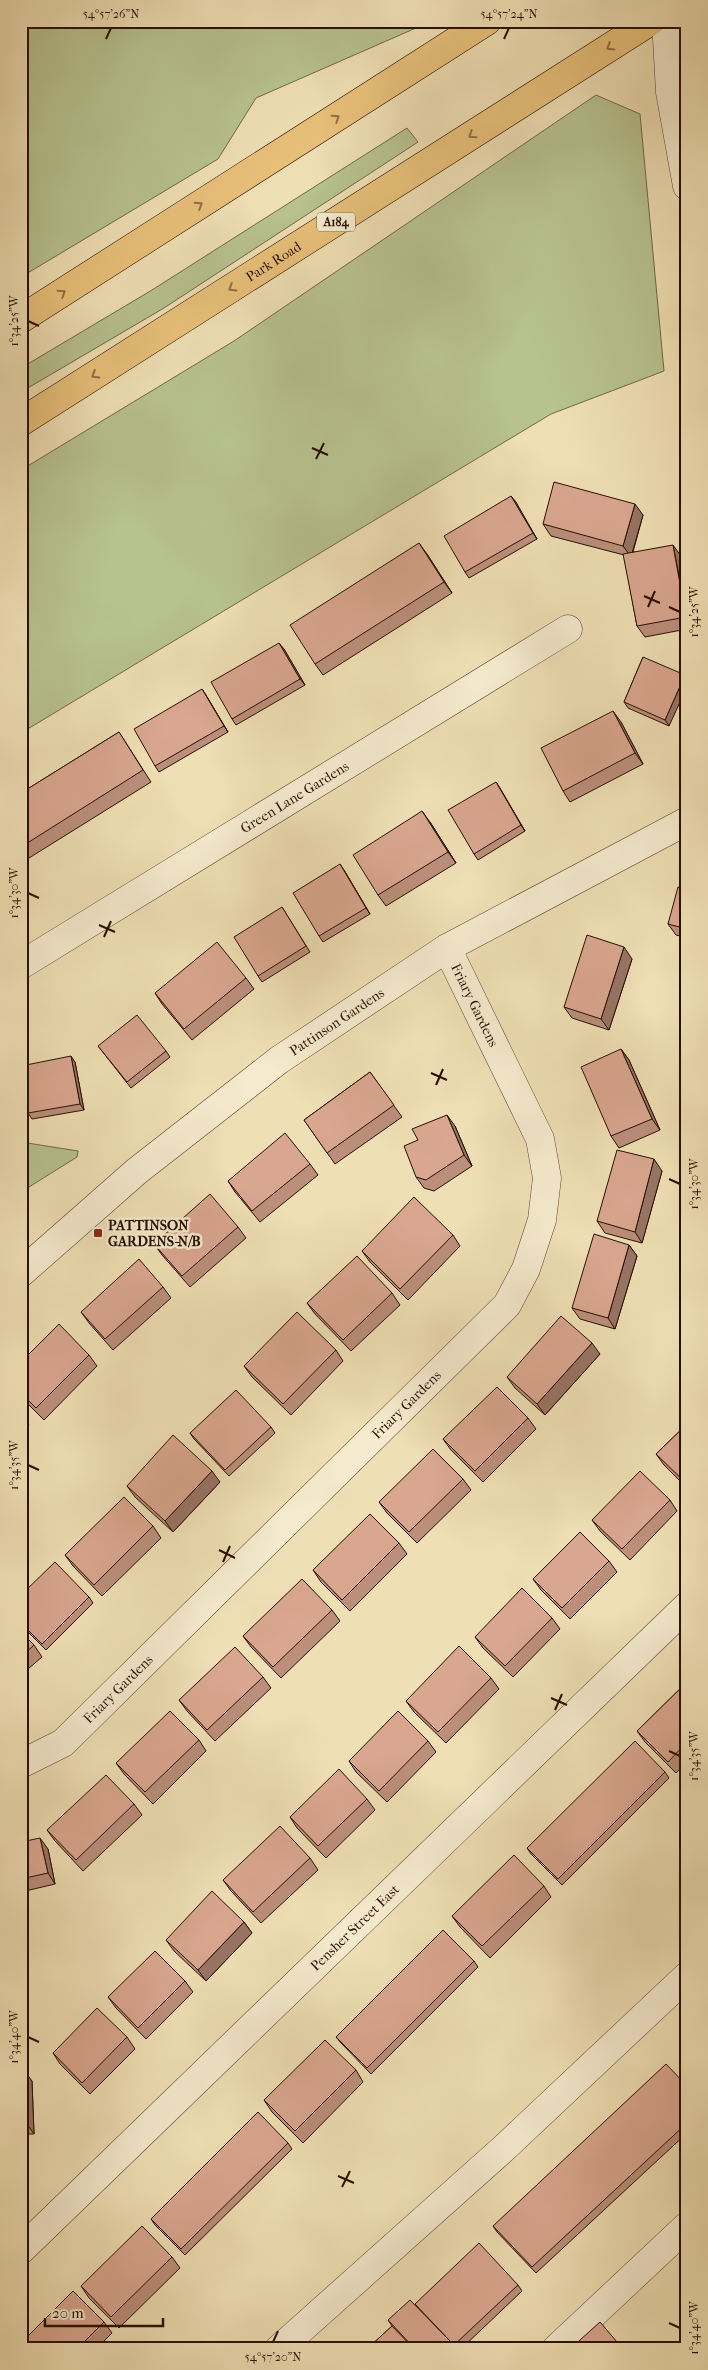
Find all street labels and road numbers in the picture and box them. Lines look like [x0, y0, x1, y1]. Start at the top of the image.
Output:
road number: A184 [317, 212, 355, 232]
street label: Park Road [243, 238, 305, 286]
street label: Green Lane Gardens [238, 758, 352, 837]
street label: Friary Gardens [447, 961, 502, 1050]
street label: Pattinson Gardens [286, 984, 388, 1060]
street label: Friary Gardens [368, 1367, 445, 1443]
street label: Friary Gardens [80, 1651, 156, 1727]
street label: Pensher Street East [307, 1881, 403, 1975]

